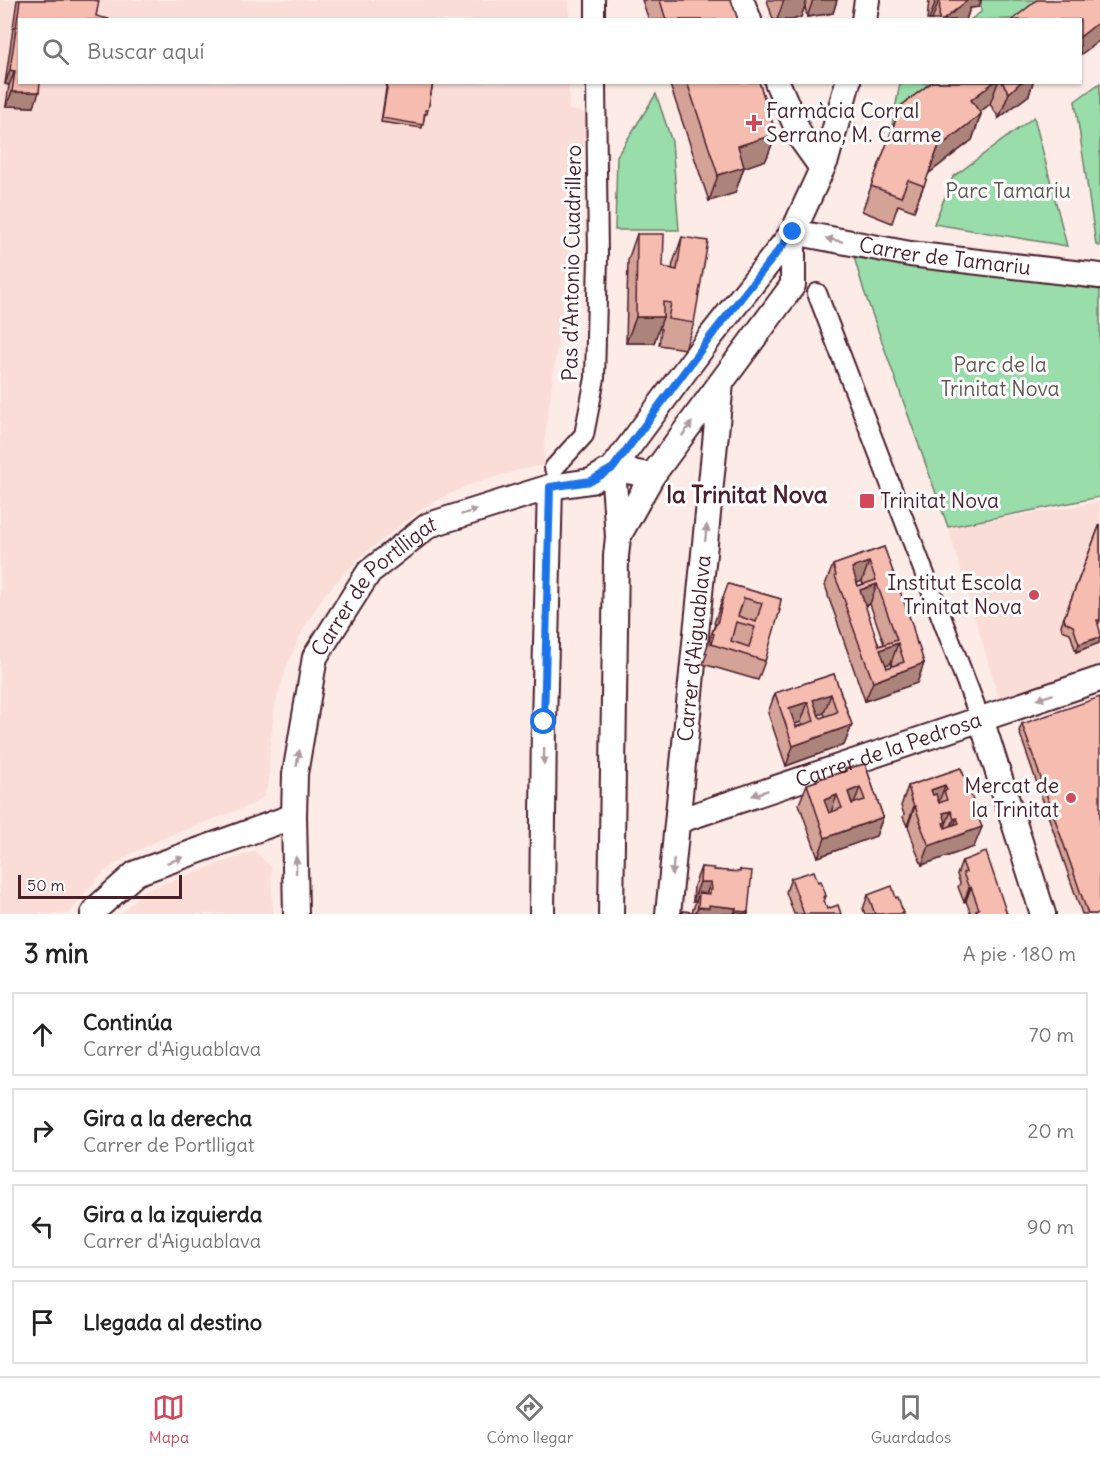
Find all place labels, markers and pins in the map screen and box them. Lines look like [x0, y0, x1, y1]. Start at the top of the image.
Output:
place label: Farmàcia Corral Serrano, M. Carme [766, 97, 942, 148]
marker: Farmàcia Corral Serrano, M. Carme [747, 116, 761, 130]
place label: Trinitat Nova [880, 487, 999, 514]
marker: Trinitat Nova [858, 492, 876, 510]
place label: Institut Escola Trinitat Nova [887, 569, 1022, 620]
marker: Institut Escola Trinitat Nova [1027, 588, 1041, 602]
place label: Mercat de la Trinitat [964, 772, 1059, 823]
marker: Mercat de la Trinitat [1064, 791, 1078, 805]

